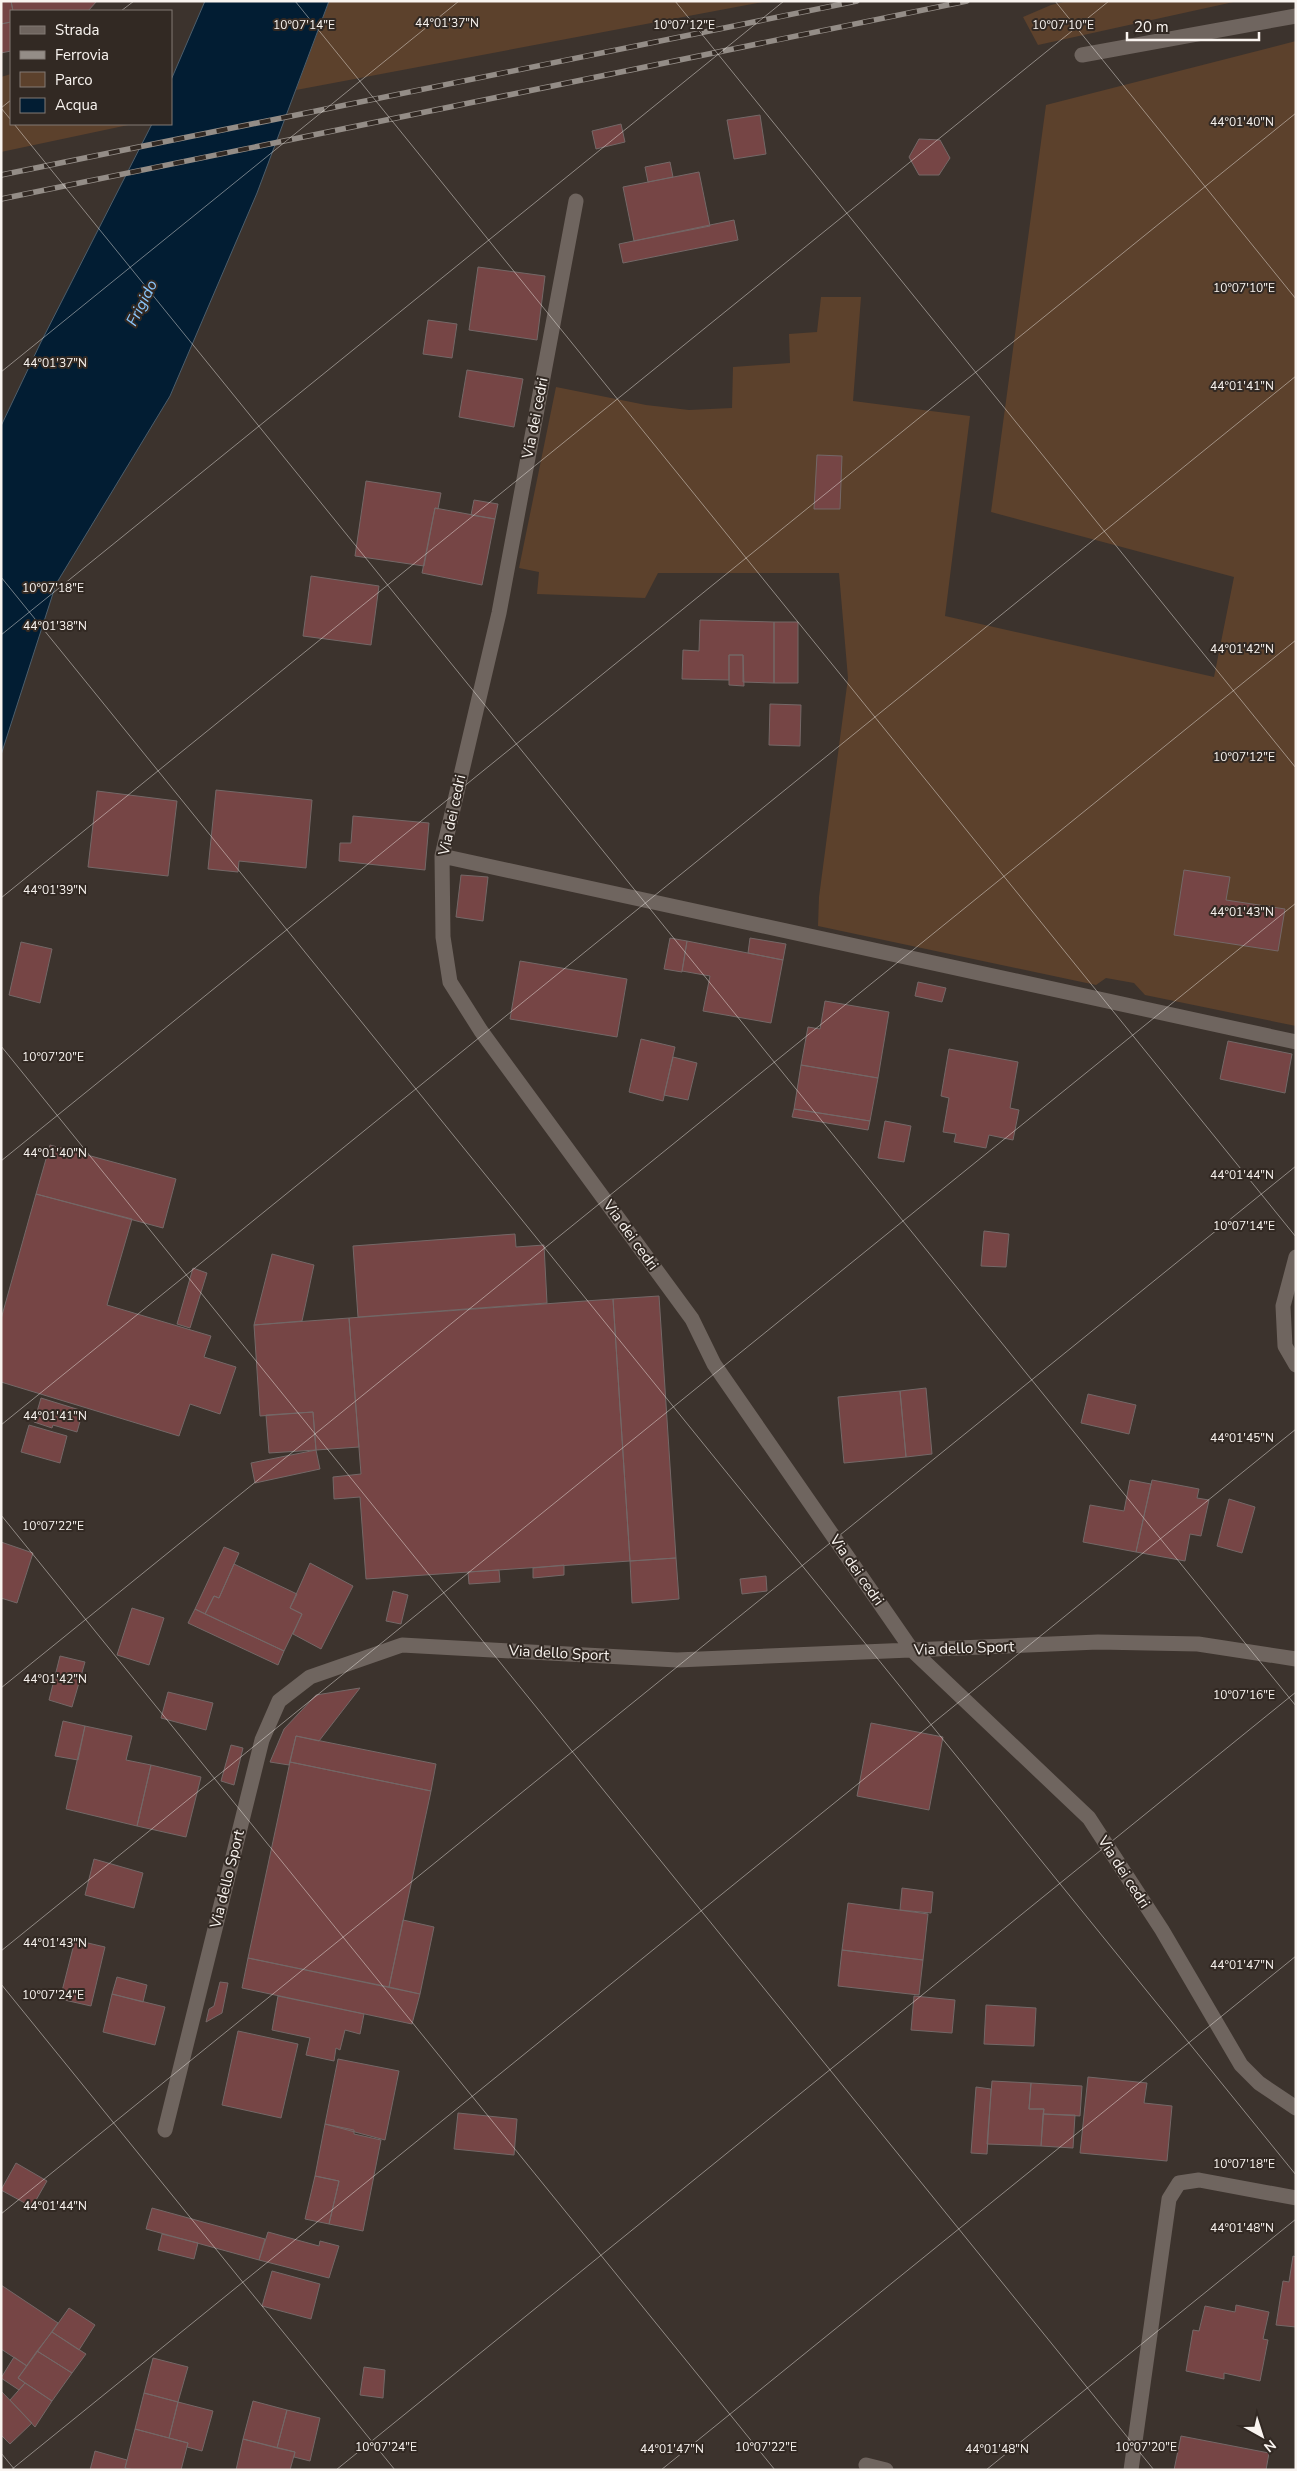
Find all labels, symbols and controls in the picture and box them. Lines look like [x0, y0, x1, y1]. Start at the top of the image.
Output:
legend [10, 10, 172, 125]
scale bar [1127, 10, 1260, 42]
text: 44°01'37"N [415, 15, 479, 31]
text: 10°07'14"E [273, 17, 335, 33]
text: 10°07'12"E [653, 17, 715, 33]
text: 10°07'10"E [1032, 17, 1094, 33]
text: 20 m [1134, 17, 1169, 37]
text: Strada [55, 20, 99, 40]
text: Ferrovia [55, 45, 109, 65]
text: Parco [55, 70, 93, 90]
text: Acqua [55, 95, 98, 115]
text: 44°01'40"N [1210, 114, 1274, 130]
water label: Frigido [121, 276, 163, 330]
text: 10°07'10"E [1213, 280, 1275, 296]
text: 44°01'37"N [23, 355, 87, 371]
street label: Via dei cedri [517, 376, 553, 461]
text: 44°01'41"N [1210, 378, 1274, 394]
text: 10°07'18"E [22, 580, 84, 596]
text: 44°01'38"N [23, 618, 87, 634]
text: 44°01'42"N [1210, 641, 1274, 657]
text: 10°07'12"E [1213, 749, 1275, 765]
street label: Via dei cedri [433, 773, 470, 858]
text: 44°01'39"N [23, 882, 87, 898]
text: 44°01'43"N [1210, 904, 1274, 920]
text: 10°07'20"E [22, 1049, 84, 1065]
text: 44°01'40"N [23, 1145, 87, 1161]
text: 44°01'44"N [1210, 1167, 1274, 1183]
street label: Via dei cedri [598, 1195, 663, 1274]
text: 10°07'14"E [1213, 1218, 1275, 1234]
text: 44°01'41"N [23, 1408, 87, 1424]
text: 44°01'45"N [1210, 1430, 1274, 1446]
text: 10°07'22"E [22, 1518, 84, 1534]
street label: Via dei cedri [825, 1530, 889, 1609]
street label: Via dello Sport [912, 1636, 1015, 1660]
street label: Via dello Sport [507, 1640, 611, 1666]
text: 44°01'42"N [23, 1671, 87, 1687]
text: 10°07'16"E [1213, 1687, 1275, 1703]
street label: Via dello Sport [205, 1827, 249, 1931]
street label: Via dei cedri [1093, 1831, 1155, 1912]
text: 44°01'43"N [23, 1935, 87, 1951]
text: 44°01'47"N [1210, 1957, 1274, 1973]
text: 10°07'24"E [22, 1987, 84, 2003]
text: 10°07'18"E [1213, 2156, 1275, 2172]
text: 44°01'44"N [23, 2198, 87, 2214]
text: 44°01'48"N [1210, 2220, 1274, 2236]
north arrow [1237, 2411, 1287, 2461]
text: N [1260, 2435, 1280, 2456]
text: 10°07'24"E [355, 2439, 417, 2455]
text: 10°07'22"E [735, 2439, 797, 2455]
text: 10°07'20"E [1115, 2439, 1177, 2455]
text: 44°01'47"N [640, 2441, 704, 2457]
text: 44°01'48"N [965, 2441, 1029, 2457]

